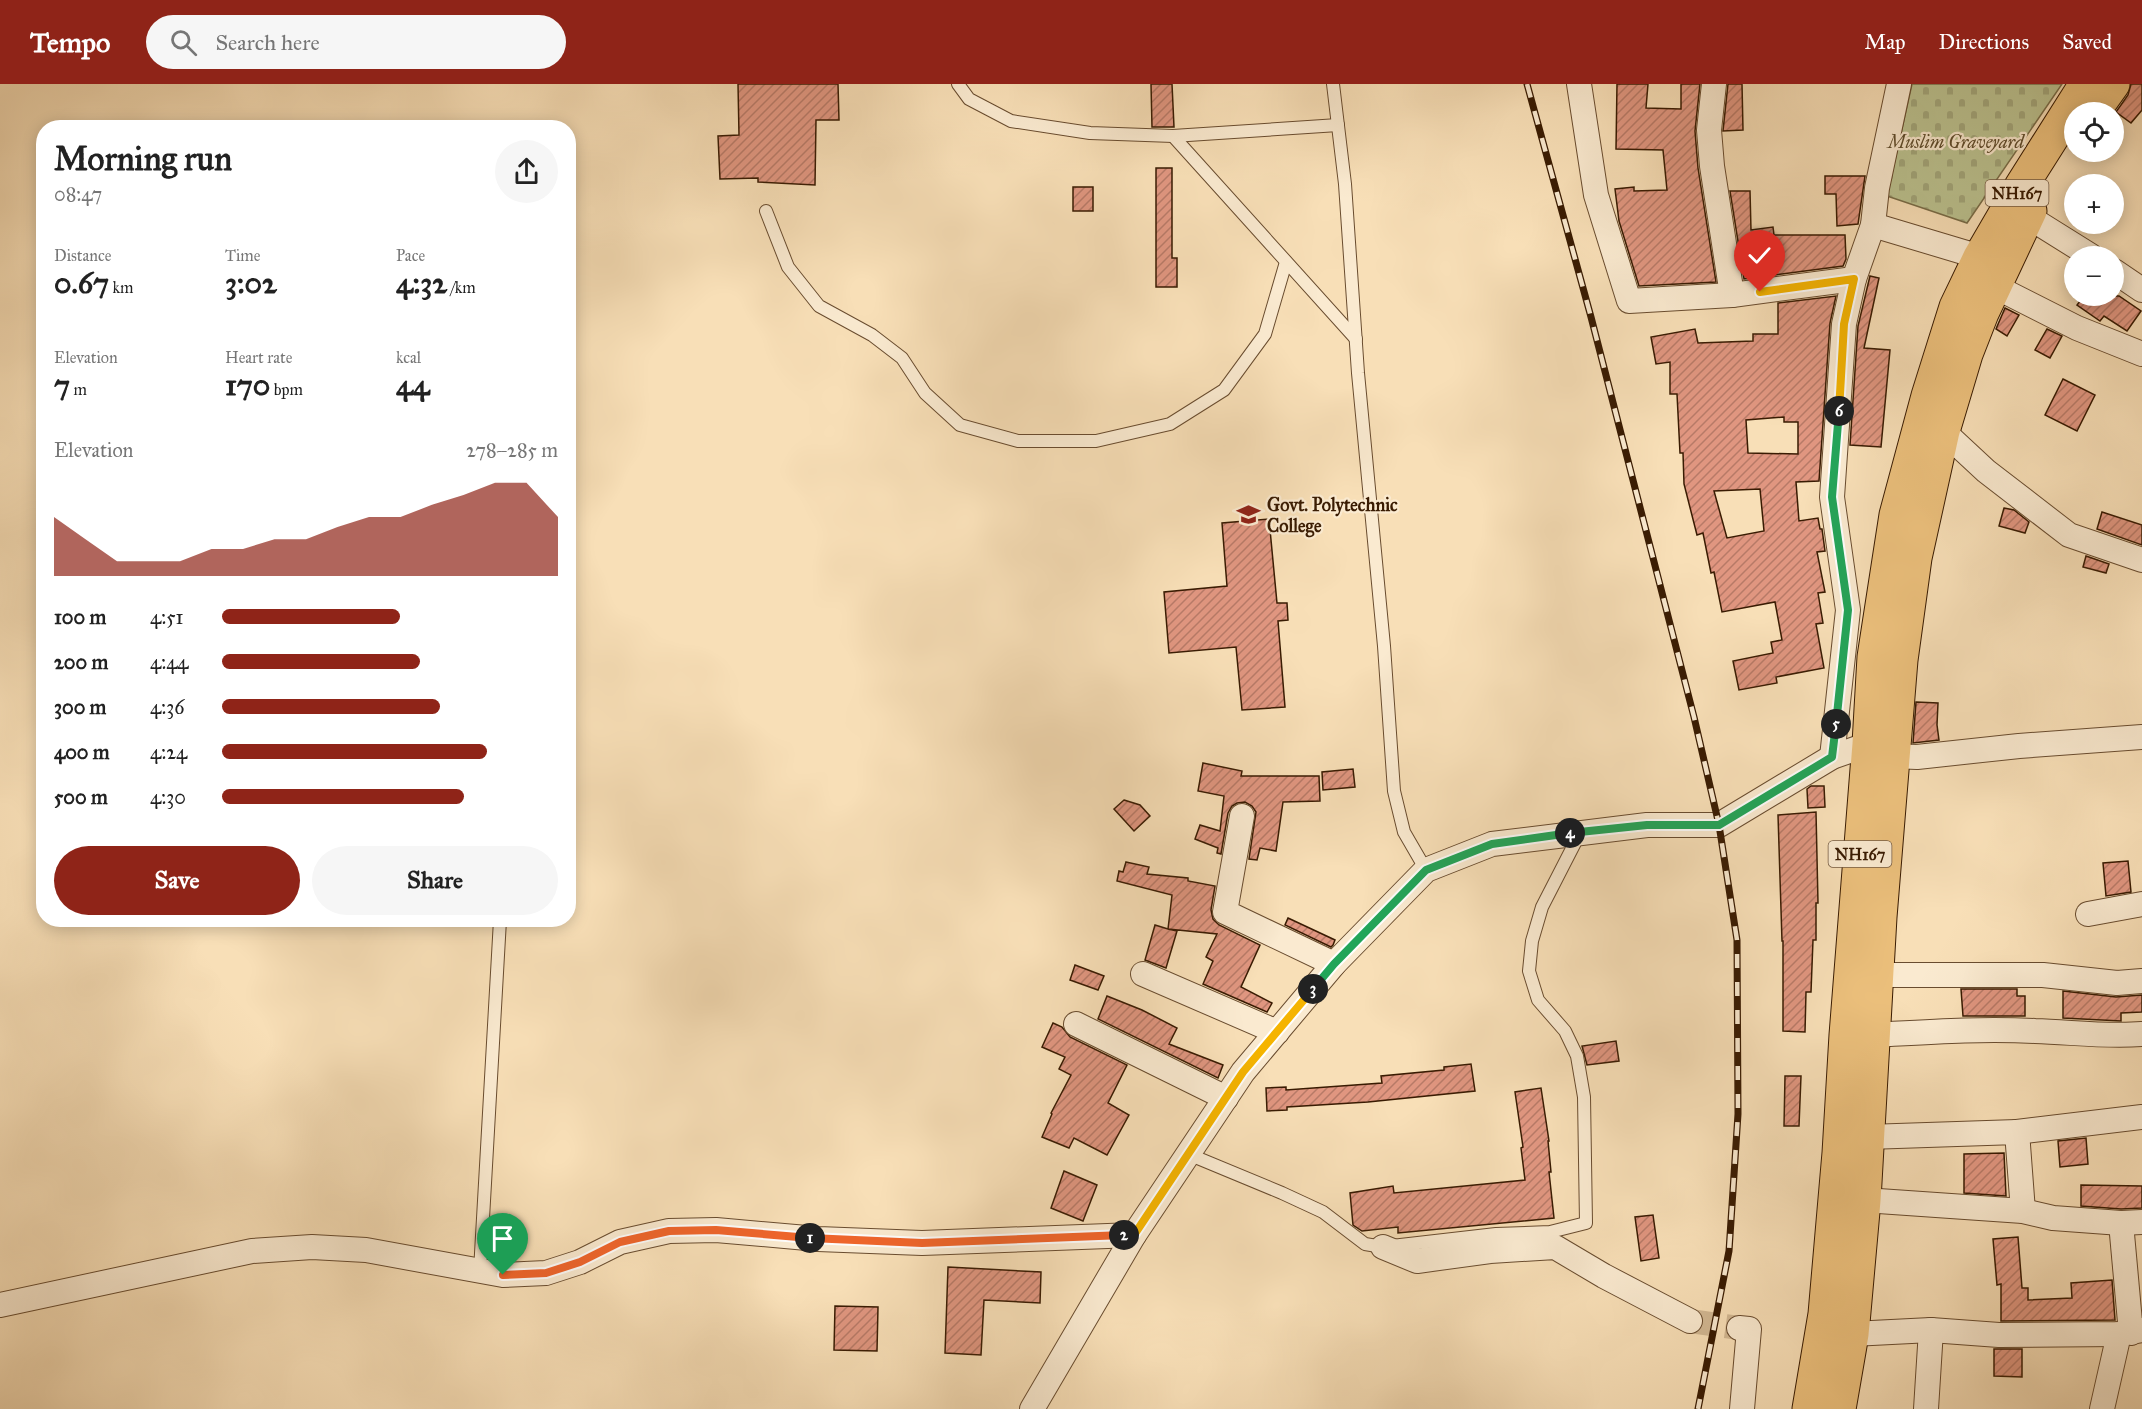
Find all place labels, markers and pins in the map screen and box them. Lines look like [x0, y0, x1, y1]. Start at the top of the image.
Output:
pin [1734, 230, 1785, 292]
pin: 6 [1824, 396, 1854, 426]
place label: Govt. Polytechnic College [1267, 494, 1398, 538]
school or university icon: Govt. Polytechnic College [1236, 502, 1262, 528]
pin: 5 [1821, 709, 1851, 739]
pin: 4 [1555, 818, 1585, 848]
pin: 3 [1298, 974, 1328, 1004]
pin [477, 1213, 528, 1275]
pin: 2 [1109, 1220, 1139, 1250]
pin: 1 [795, 1223, 825, 1253]

